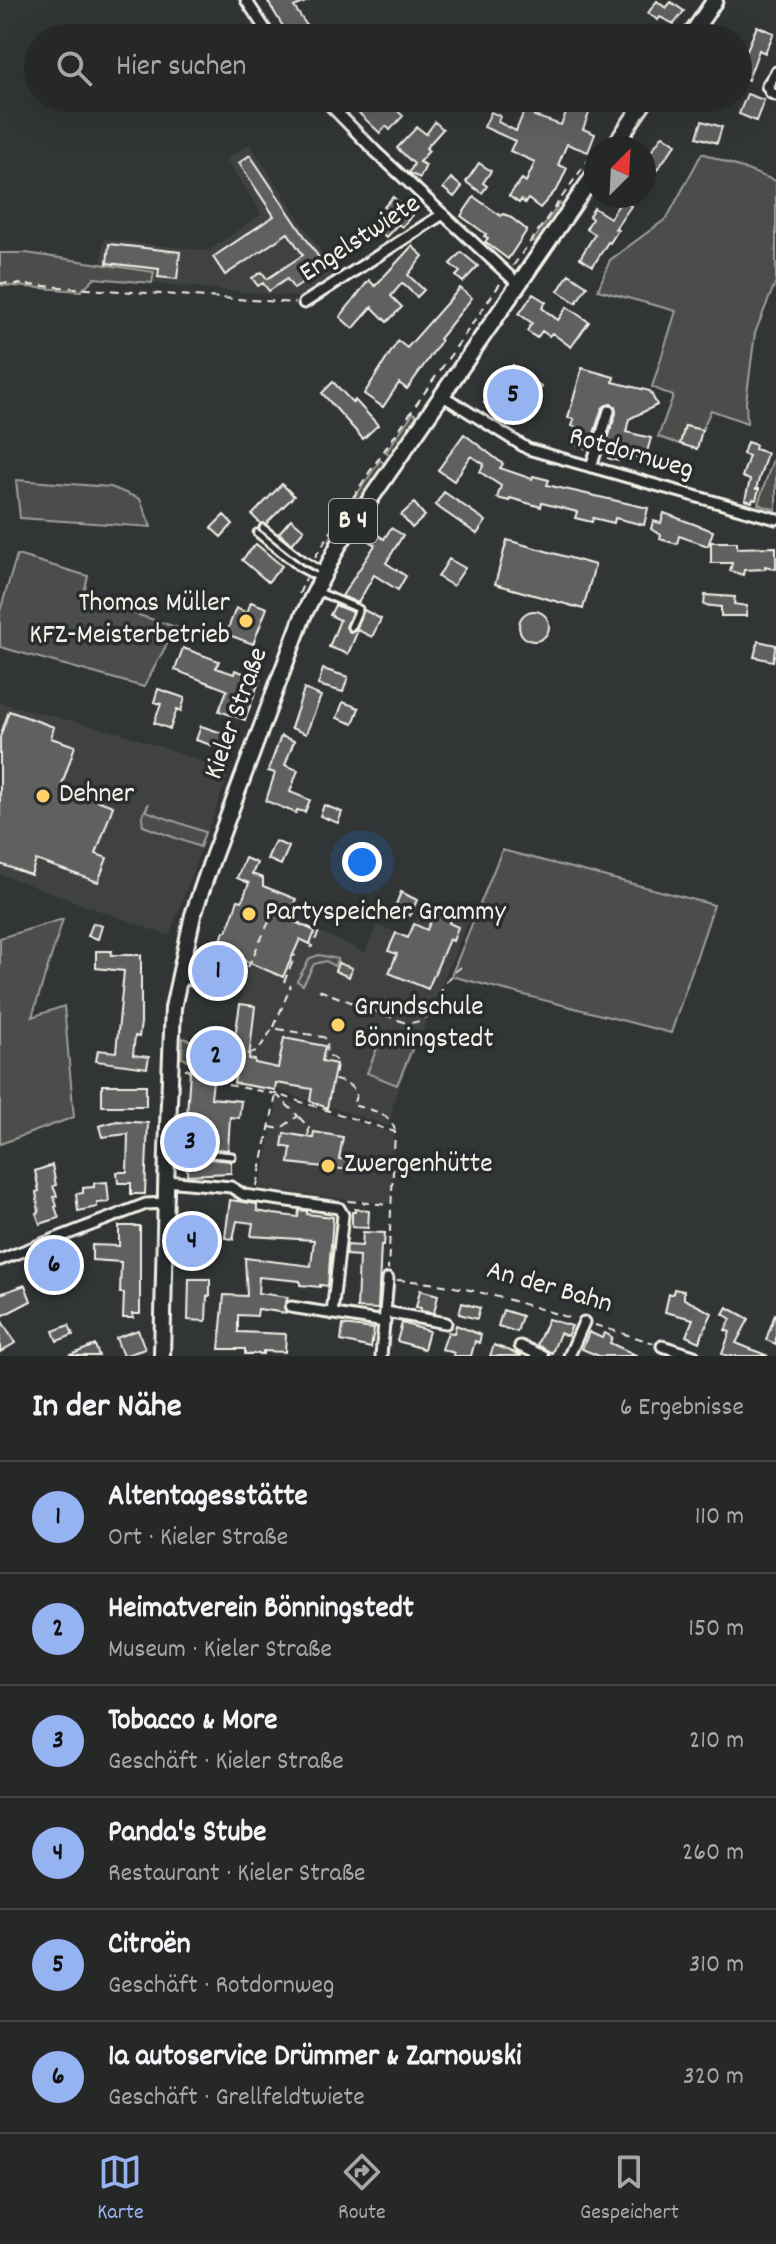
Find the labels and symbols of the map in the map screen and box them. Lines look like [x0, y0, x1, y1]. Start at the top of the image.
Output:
north arrow [584, 136, 656, 208]
street label: Engelstwiete [293, 186, 429, 294]
pin: 5 [487, 365, 539, 425]
street label: Rotdornweg [564, 418, 698, 492]
road number: B 4 [329, 499, 377, 543]
place label: Thomas Müller KFZ-Meisterbetrieb [29, 585, 231, 657]
marker: Thomas Müller KFZ-Meisterbetrieb [237, 612, 255, 630]
street label: Kieler Straße [196, 642, 280, 786]
place label: Dehner [59, 776, 135, 816]
marker: Dehner [34, 787, 52, 805]
your location [342, 842, 382, 882]
place label: Partyspeicher Grammy [265, 894, 506, 934]
marker: Partyspeicher Grammy [240, 905, 258, 923]
pin: 1 [192, 941, 244, 1001]
place label: Grundschule Bönningstedt [354, 989, 494, 1061]
marker: Grundschule Bönningstedt [329, 1016, 347, 1034]
pin: 2 [190, 1026, 242, 1086]
pin: 3 [164, 1112, 216, 1172]
place label: Zwergenhütte [344, 1146, 493, 1186]
marker: Zwergenhütte [319, 1157, 337, 1175]
pin: 4 [166, 1211, 218, 1271]
pin: 6 [28, 1235, 80, 1295]
street label: An der Bahn [481, 1252, 617, 1326]

